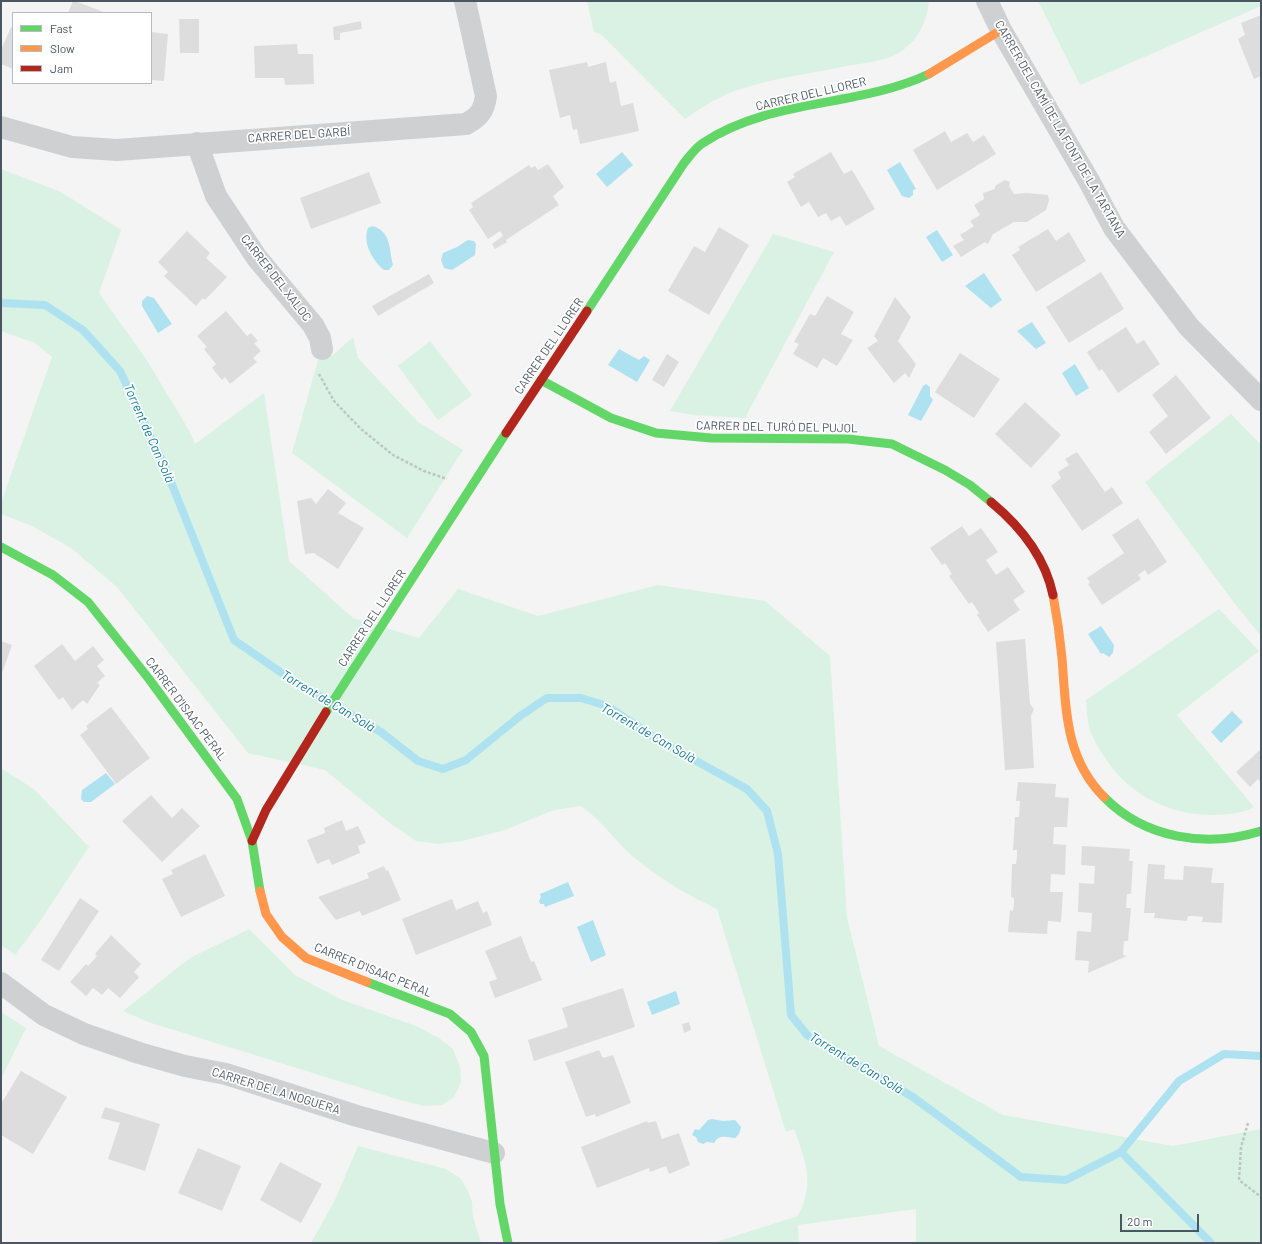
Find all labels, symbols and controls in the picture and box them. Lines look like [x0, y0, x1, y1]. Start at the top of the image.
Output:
legend [12, 12, 152, 84]
street label: CARRER DEL CAMÍ DE LA FONT DE LA TARTANA [992, 18, 1128, 240]
text: Fast [50, 21, 73, 35]
text: Slow [50, 41, 75, 55]
text: Jam [50, 61, 73, 75]
street label: CARRER DEL LLORER [754, 74, 868, 114]
street label: CARRER DEL GARBÍ [247, 124, 351, 146]
street label: CARRER DEL XALOC [238, 232, 314, 324]
street label: CARRER DEL LLORER [511, 295, 587, 397]
water label: Torrent de Can Solà [120, 381, 178, 485]
street label: CARRER DEL TURÓ DEL PUJOL [696, 418, 858, 436]
street label: CARRER DEL LLORER [335, 567, 409, 669]
street label: CARRER D'ISAAC PERAL [142, 654, 230, 764]
water label: Torrent de Can Solà [278, 667, 378, 735]
water label: Torrent de Can Solà [598, 700, 698, 766]
street label: CARRER D'ISAAC PERAL [312, 940, 434, 1000]
water label: Torrent de Can Solà [806, 1029, 906, 1097]
street label: CARRER DE LA NOGUERA [210, 1065, 342, 1117]
scale bar [1122, 1206, 1201, 1232]
text: 20 m [1127, 1214, 1153, 1228]

